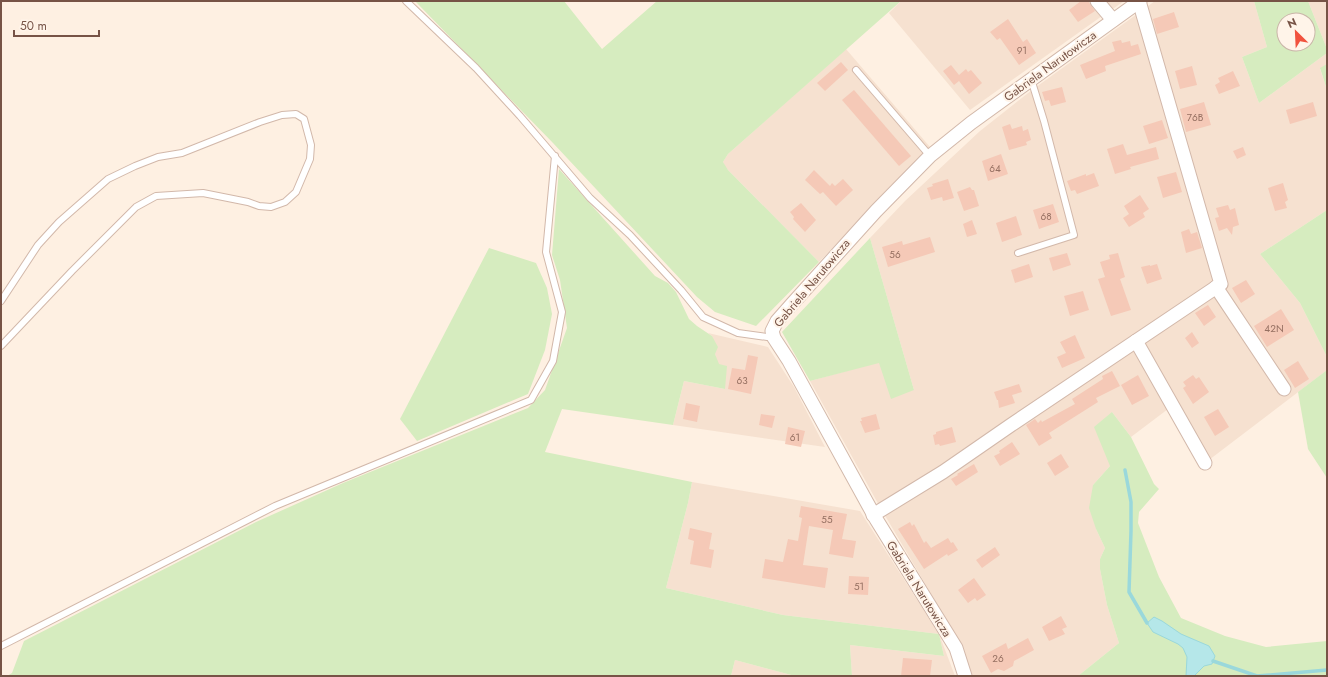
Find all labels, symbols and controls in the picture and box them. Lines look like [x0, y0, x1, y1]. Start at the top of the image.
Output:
scale bar [14, 12, 99, 38]
north arrow [1276, 12, 1316, 52]
text: N [1285, 14, 1299, 32]
text: 50 m [20, 17, 47, 35]
street label: Gabriela Narutowicza [1000, 26, 1100, 106]
house number: 91 [1017, 43, 1027, 58]
house number: 76B [1187, 110, 1204, 125]
house number: 64 [989, 161, 1001, 176]
house number: 68 [1040, 209, 1052, 224]
street label: Gabriela Narutowicza [770, 235, 855, 331]
house number: 56 [889, 247, 901, 262]
house number: 42N [1264, 321, 1284, 336]
house number: 63 [736, 373, 748, 388]
house number: 61 [790, 430, 800, 445]
house number: 55 [821, 512, 833, 527]
street label: Gabriela Narutowicza [882, 537, 956, 641]
house number: 51 [854, 579, 864, 594]
house number: 26 [992, 651, 1004, 666]

